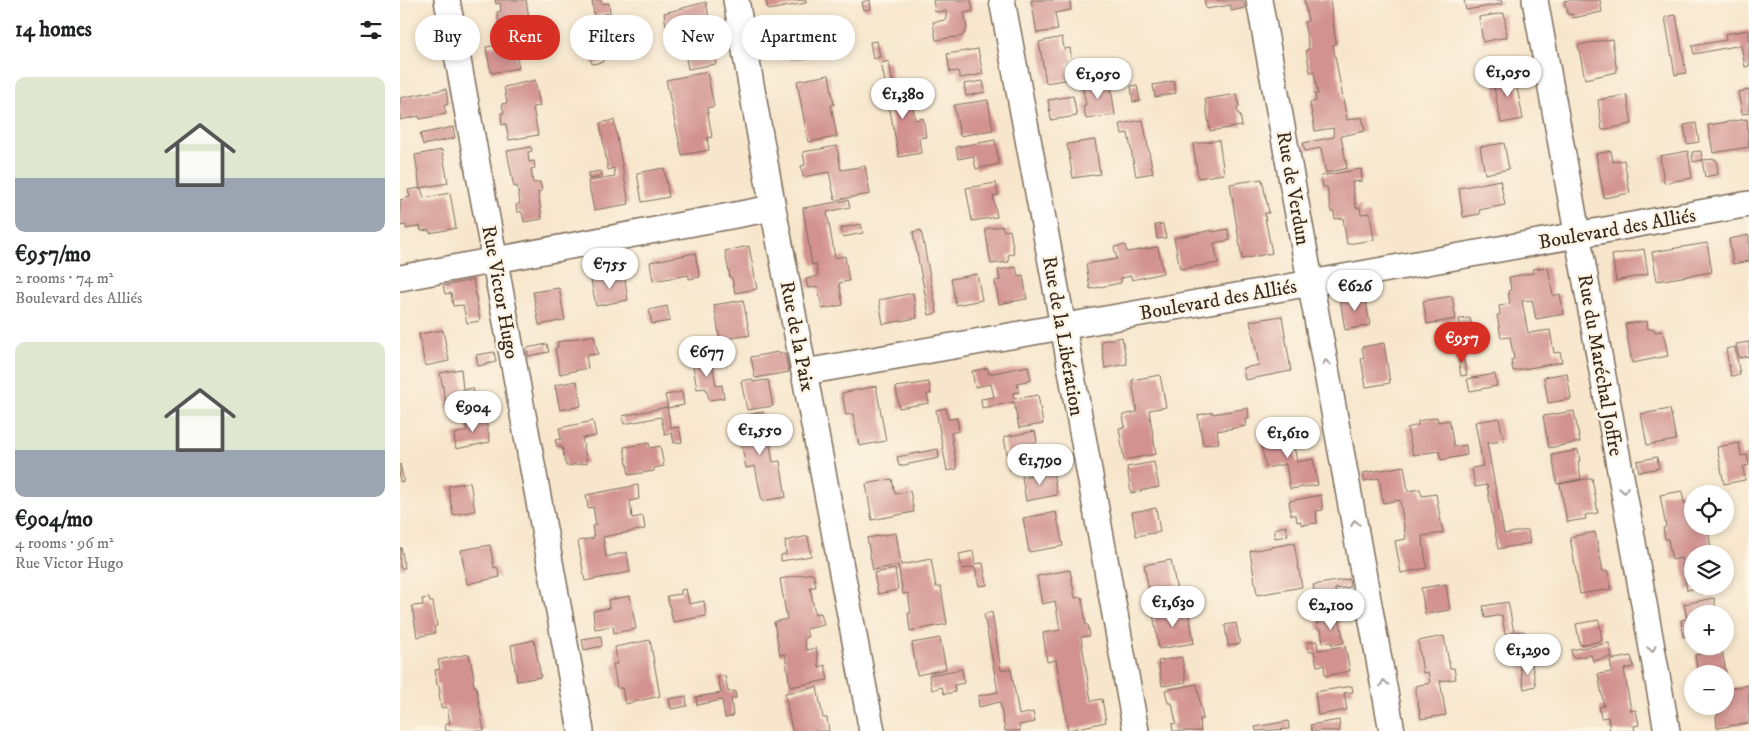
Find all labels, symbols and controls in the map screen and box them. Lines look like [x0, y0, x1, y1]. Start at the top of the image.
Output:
chip: Buy [415, 15, 480, 60]
chip: Rent [490, 15, 560, 60]
chip: Filters [570, 15, 653, 60]
chip: New [663, 15, 732, 60]
chip: Apartment [742, 15, 855, 60]
icon: filters [357, 16, 385, 44]
text: 14 homes [15, 17, 92, 43]
pin: €1,050 [1467, 56, 1549, 98]
pin: €1,050 [1057, 58, 1139, 100]
text: €1,050 [1486, 62, 1530, 82]
text: €1,050 [1076, 64, 1120, 84]
pin: €1,380 [862, 78, 944, 120]
text: €1,380 [882, 84, 924, 104]
icon: home [155, 110, 245, 200]
street label: Rue de Verdun [1270, 129, 1315, 248]
street label: Boulevard des Alliés [1537, 203, 1698, 256]
street label: Rue Victor Hugo [475, 224, 524, 361]
text: €957/mo [15, 242, 91, 268]
pin: €755 [580, 248, 640, 290]
text: €755 [593, 254, 627, 274]
street label: Rue de la Libération [1036, 254, 1089, 419]
text: 2 rooms · 74 m² [15, 268, 113, 288]
pin: €626 [1325, 270, 1385, 312]
street label: Rue du Maréchal Joffre [1571, 272, 1628, 458]
street label: Boulevard des Alliés [1138, 274, 1299, 327]
text: €626 [1338, 276, 1372, 296]
street label: Rue de la Paix [774, 279, 820, 394]
text: Boulevard des Alliés [15, 288, 142, 308]
pin: €957 [1432, 322, 1492, 364]
text: €957 [1445, 328, 1479, 348]
pin: €677 [677, 336, 737, 378]
text: €677 [690, 342, 724, 362]
one-way arrow [1321, 359, 1331, 368]
icon: home [155, 375, 245, 465]
pin: €904 [443, 390, 503, 433]
text: €904 [455, 397, 491, 417]
pin: €1,550 [719, 414, 801, 456]
pin: €1,610 [1247, 416, 1329, 459]
text: €1,550 [738, 420, 782, 440]
text: €1,610 [1267, 423, 1309, 443]
pin: €1,790 [999, 444, 1081, 486]
text: €1,790 [1018, 450, 1062, 470]
one-way arrow [1618, 485, 1628, 494]
map controls [1684, 485, 1734, 715]
button: locate [1684, 485, 1734, 535]
text: €904/mo [15, 507, 93, 533]
one-way arrow [1350, 519, 1360, 528]
text: 4 rooms · 96 m² [15, 533, 114, 553]
button: layers [1684, 545, 1734, 595]
text: Rue Victor Hugo [15, 553, 123, 573]
pin: €1,630 [1132, 586, 1214, 628]
pin: €2,100 [1290, 588, 1372, 631]
text: €1,630 [1152, 592, 1194, 612]
text: €2,100 [1309, 595, 1353, 615]
button: + [1684, 605, 1734, 655]
pin: €1,290 [1487, 634, 1569, 676]
text: €1,290 [1506, 640, 1550, 660]
one-way arrow [1647, 645, 1657, 654]
button: − [1684, 665, 1734, 715]
one-way arrow [1379, 679, 1389, 687]

